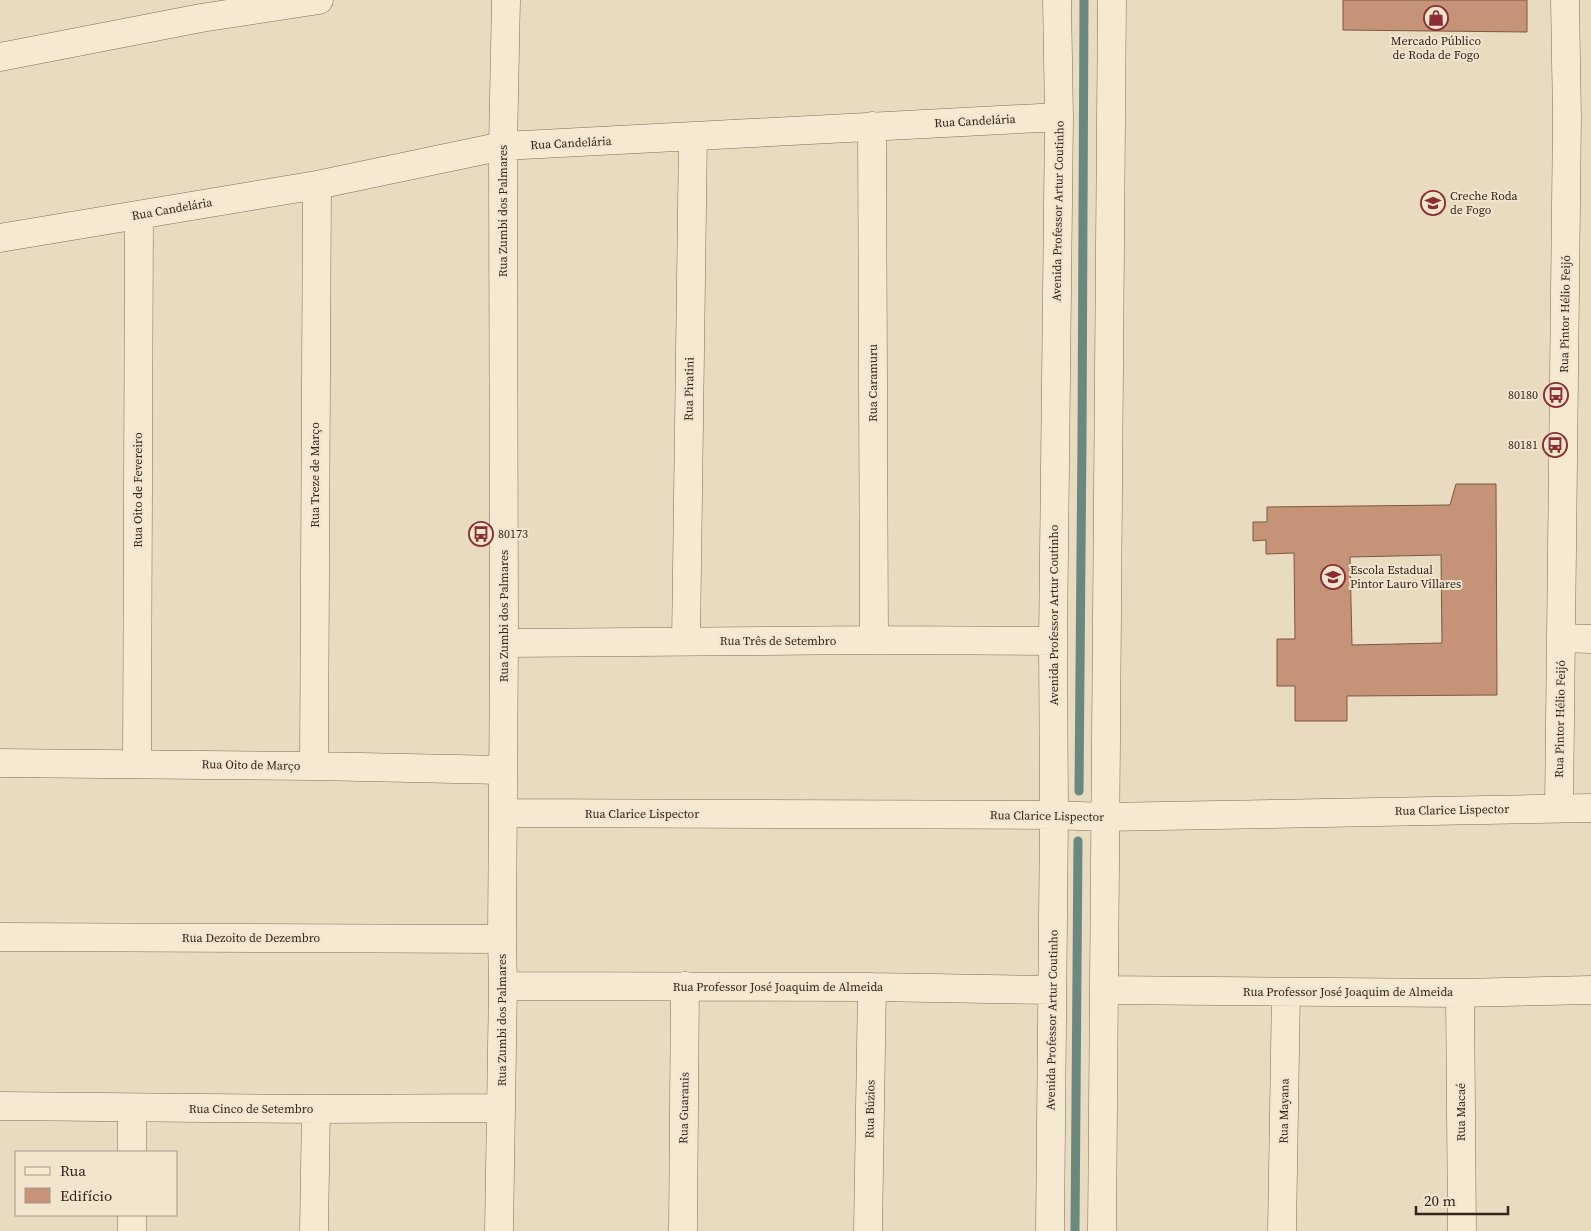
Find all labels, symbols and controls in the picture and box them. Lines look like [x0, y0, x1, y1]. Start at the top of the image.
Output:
shop icon: Mercado Público de Roda de Fogo [1423, 5, 1449, 31]
place label: Mercado Público de Roda de Fogo [1391, 33, 1482, 63]
street label: Rua Candelária [934, 111, 1017, 131]
street label: Avenida Professor Artur Coutinho [1048, 120, 1068, 302]
street label: Rua Candelária [530, 133, 613, 153]
street label: Rua Zumbi dos Palmares [495, 145, 511, 277]
place label: Creche Roda de Fogo [1450, 188, 1518, 218]
school or university icon: Creche Roda de Fogo [1420, 190, 1446, 216]
street label: Rua Candelária [130, 194, 214, 224]
street label: Rua Pintor Hélio Feijó [1556, 255, 1574, 373]
street label: Rua Caramuru [865, 344, 881, 422]
street label: Rua Piratini [680, 357, 698, 421]
bus stop icon: 80180 [1543, 382, 1569, 408]
place label: 80180 [1508, 387, 1538, 403]
street label: Rua Treze de Março [307, 422, 323, 528]
street label: Rua Oito de Fevereiro [130, 432, 146, 548]
bus stop icon: 80181 [1542, 432, 1568, 458]
place label: 80181 [1508, 437, 1538, 453]
bus stop icon: 80173 [468, 521, 494, 547]
street label: Avenida Professor Artur Coutinho [1046, 524, 1062, 705]
place label: 80173 [498, 526, 528, 542]
street label: Rua Zumbi dos Palmares [496, 550, 512, 682]
place label: Escola Estadual Pintor Lauro Villares [1350, 562, 1461, 592]
school or university icon: Escola Estadual Pintor Lauro Villares [1320, 564, 1346, 590]
street label: Rua Três de Setembro [720, 633, 837, 649]
street label: Rua Pintor Hélio Feijó [1551, 660, 1569, 778]
street label: Rua Oito de Março [202, 756, 301, 774]
street label: Rua Clarice Lispector [1395, 801, 1509, 819]
street label: Rua Clarice Lispector [585, 806, 699, 822]
street label: Rua Clarice Lispector [990, 807, 1104, 825]
street label: Avenida Professor Artur Coutinho [1042, 929, 1062, 1111]
street label: Rua Dezoito de Dezembro [182, 930, 321, 946]
street label: Rua Zumbi dos Palmares [494, 954, 510, 1086]
street label: Rua Professor José Joaquim de Almeida [673, 979, 884, 995]
street label: Rua Professor José Joaquim de Almeida [1243, 984, 1454, 1000]
street label: Rua Guaranis [675, 1072, 693, 1144]
street label: Rua Mayana [1275, 1077, 1293, 1144]
street label: Rua Búzios [861, 1079, 879, 1139]
street label: Rua Macaé [1453, 1083, 1469, 1141]
street label: Rua Cinco de Setembro [189, 1101, 314, 1117]
legend [15, 1151, 178, 1216]
text: Rua [60, 1160, 86, 1181]
scale bar [1416, 1184, 1508, 1216]
text: Edifício [60, 1185, 112, 1206]
text: 20 m [1424, 1190, 1456, 1211]

